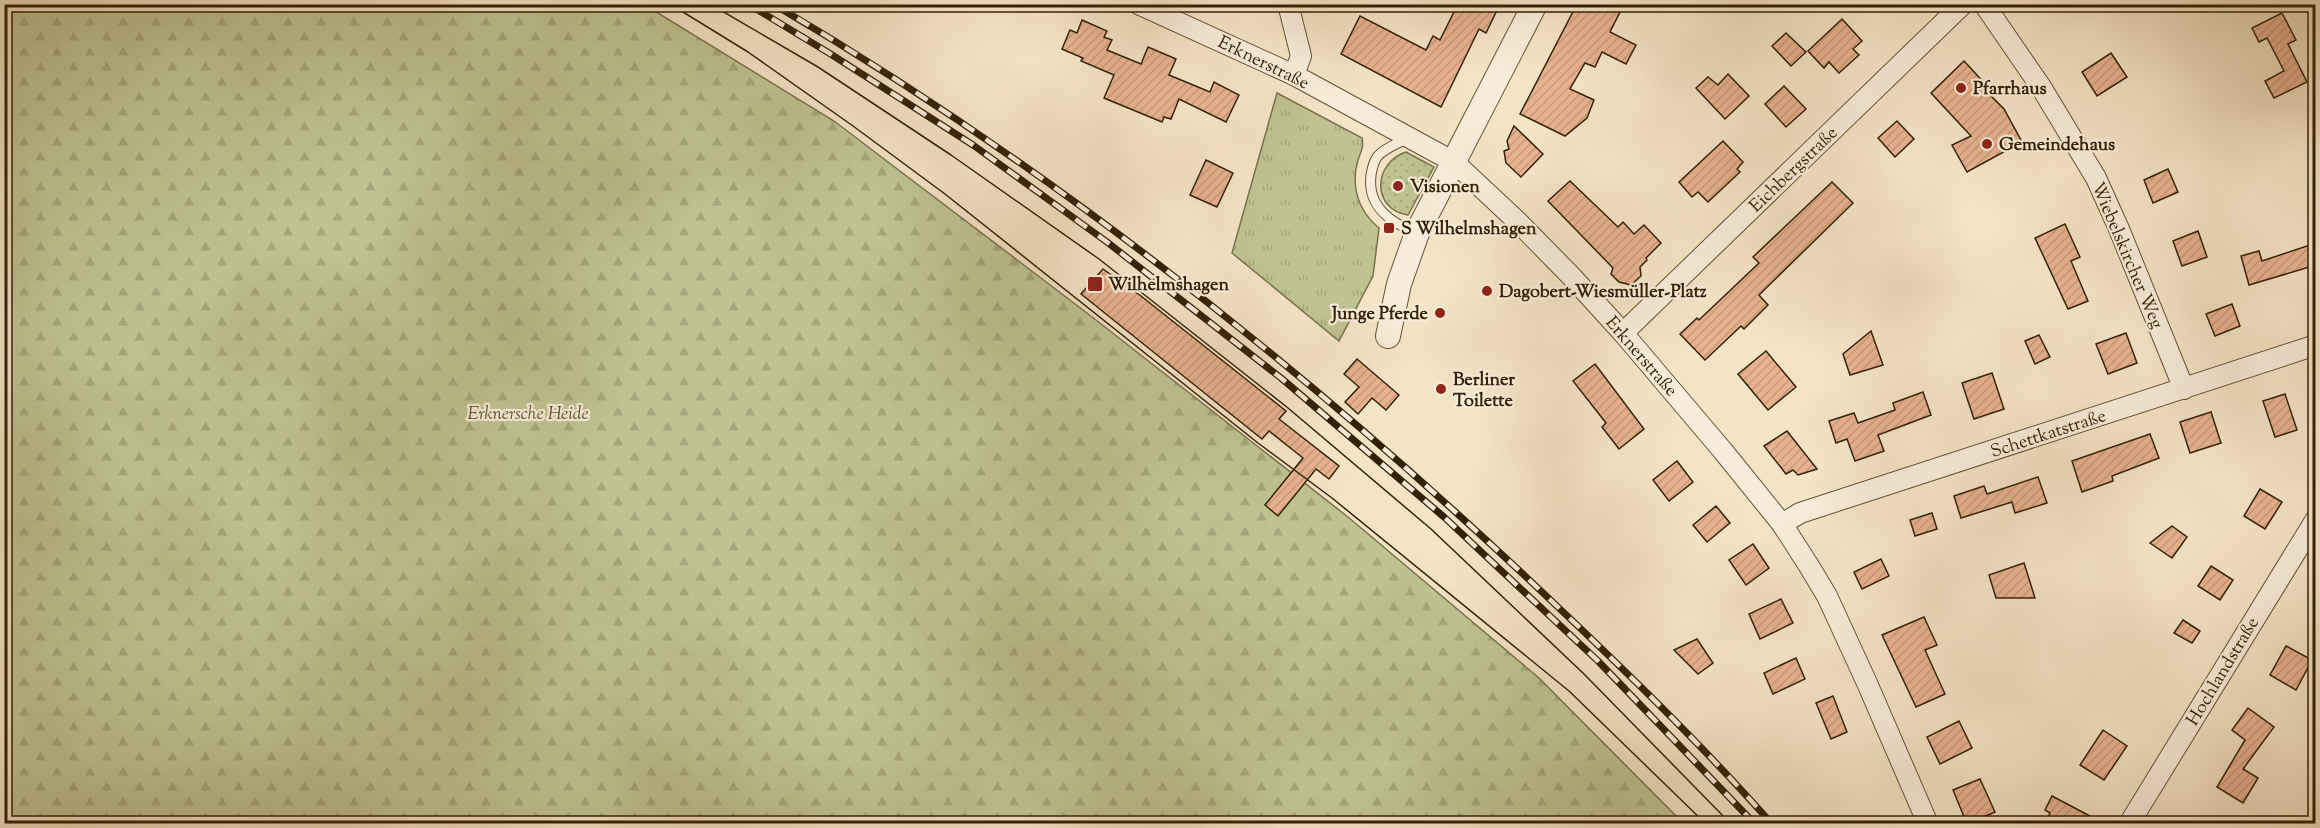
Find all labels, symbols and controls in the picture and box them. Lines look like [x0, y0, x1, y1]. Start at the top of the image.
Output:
street label: Erknerstraße [1213, 30, 1313, 97]
place label: Pfarrhaus [1973, 77, 2047, 103]
marker: Pfarrhaus [1954, 81, 1968, 95]
street label: Eichbergstraße [1744, 121, 1845, 219]
place label: Gemeindehaus [1999, 133, 2115, 159]
marker: Gemeindehaus [1980, 137, 1994, 151]
place label: Visionen [1410, 175, 1480, 201]
marker: Visionen [1391, 179, 1405, 193]
street label: Wiebelskircher Weg [2084, 179, 2169, 333]
place label: S Wilhelmshagen [1401, 217, 1537, 243]
marker: S Wilhelmshagen [1382, 221, 1396, 235]
place label: Wilhelmshagen [1108, 273, 1229, 299]
marker: Wilhelmshagen [1086, 275, 1104, 293]
place label: Dagobert-Wiesmüller-Platz [1499, 280, 1707, 306]
marker: Dagobert-Wiesmüller-Platz [1480, 284, 1494, 298]
place label: Junge Pferde [1330, 302, 1429, 328]
marker: Junge Pferde [1433, 306, 1447, 320]
street label: Erknerstraße [1598, 311, 1683, 403]
place label: Berliner Toilette [1453, 368, 1515, 415]
marker: Berliner Toilette [1434, 382, 1448, 396]
park label: Erknersche Heide [467, 402, 589, 428]
street label: Schettkatstraße [1988, 404, 2110, 466]
street label: Hochlandstraße [2181, 613, 2266, 731]

